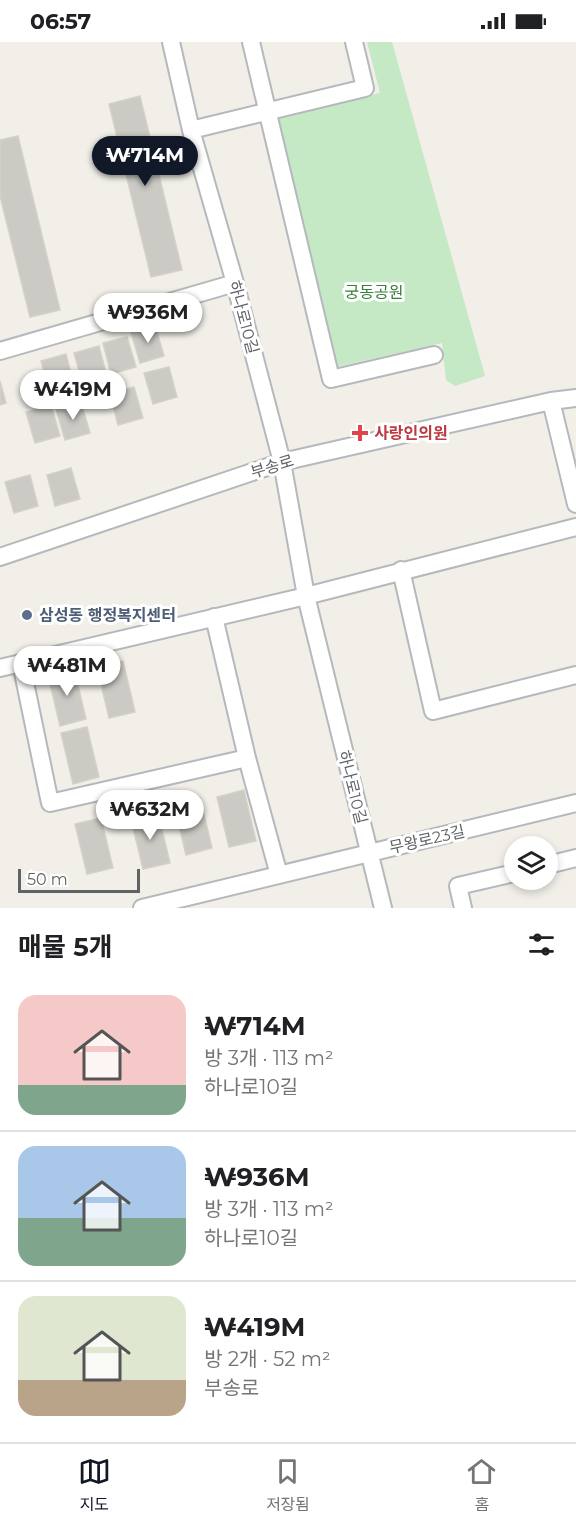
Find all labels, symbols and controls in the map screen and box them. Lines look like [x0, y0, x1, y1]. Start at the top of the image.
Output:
text: 06:57 [30, 8, 91, 35]
pin: ₩714M [103, 136, 187, 187]
text: ₩714M [106, 143, 184, 167]
street label: 하나로10길 [225, 278, 262, 356]
park label: 궁동공원 [345, 283, 403, 302]
pin: ₩936M [106, 293, 190, 344]
text: ₩936M [107, 300, 189, 324]
pin: ₩419M [31, 370, 115, 421]
text: ₩419M [34, 377, 112, 401]
marker: 사랑인의원 [351, 424, 369, 442]
place label: 사랑인의원 [374, 424, 448, 443]
street label: 부송로 [248, 451, 296, 482]
place label: 삼성동 행정복지센터 [39, 606, 176, 625]
marker: 삼성동 행정복지센터 [20, 608, 34, 622]
pin: ₩481M [25, 646, 109, 697]
text: ₩481M [27, 653, 107, 677]
street label: 하나로10길 [334, 748, 371, 826]
pin: ₩632M [108, 790, 192, 841]
text: ₩632M [110, 797, 190, 821]
street label: 무왕로23길 [387, 822, 467, 857]
map controls [504, 836, 558, 890]
button: layers [504, 836, 558, 890]
scale bar [18, 866, 140, 894]
text: 50 m [27, 870, 68, 889]
icon: filters [525, 928, 558, 961]
text: 매물 5개 [18, 931, 113, 963]
text: ₩714M [204, 1010, 306, 1042]
icon: home [66, 1019, 138, 1091]
text: 방 3개 · 113 m² [204, 1046, 334, 1070]
text: 하나로10길 [204, 1075, 298, 1099]
text: ₩936M [204, 1161, 310, 1193]
icon: home [66, 1170, 138, 1242]
text: 방 3개 · 113 m² [204, 1197, 334, 1221]
text: 하나로10길 [204, 1226, 298, 1250]
text: ₩419M [204, 1311, 305, 1343]
icon: home [66, 1320, 138, 1392]
text: 방 2개 · 52 m² [204, 1347, 331, 1371]
text: 부송로 [204, 1376, 259, 1400]
tab: 지도 [78, 1455, 111, 1515]
tab: 저장됨 [266, 1455, 310, 1515]
tab: 홈 [465, 1455, 498, 1515]

